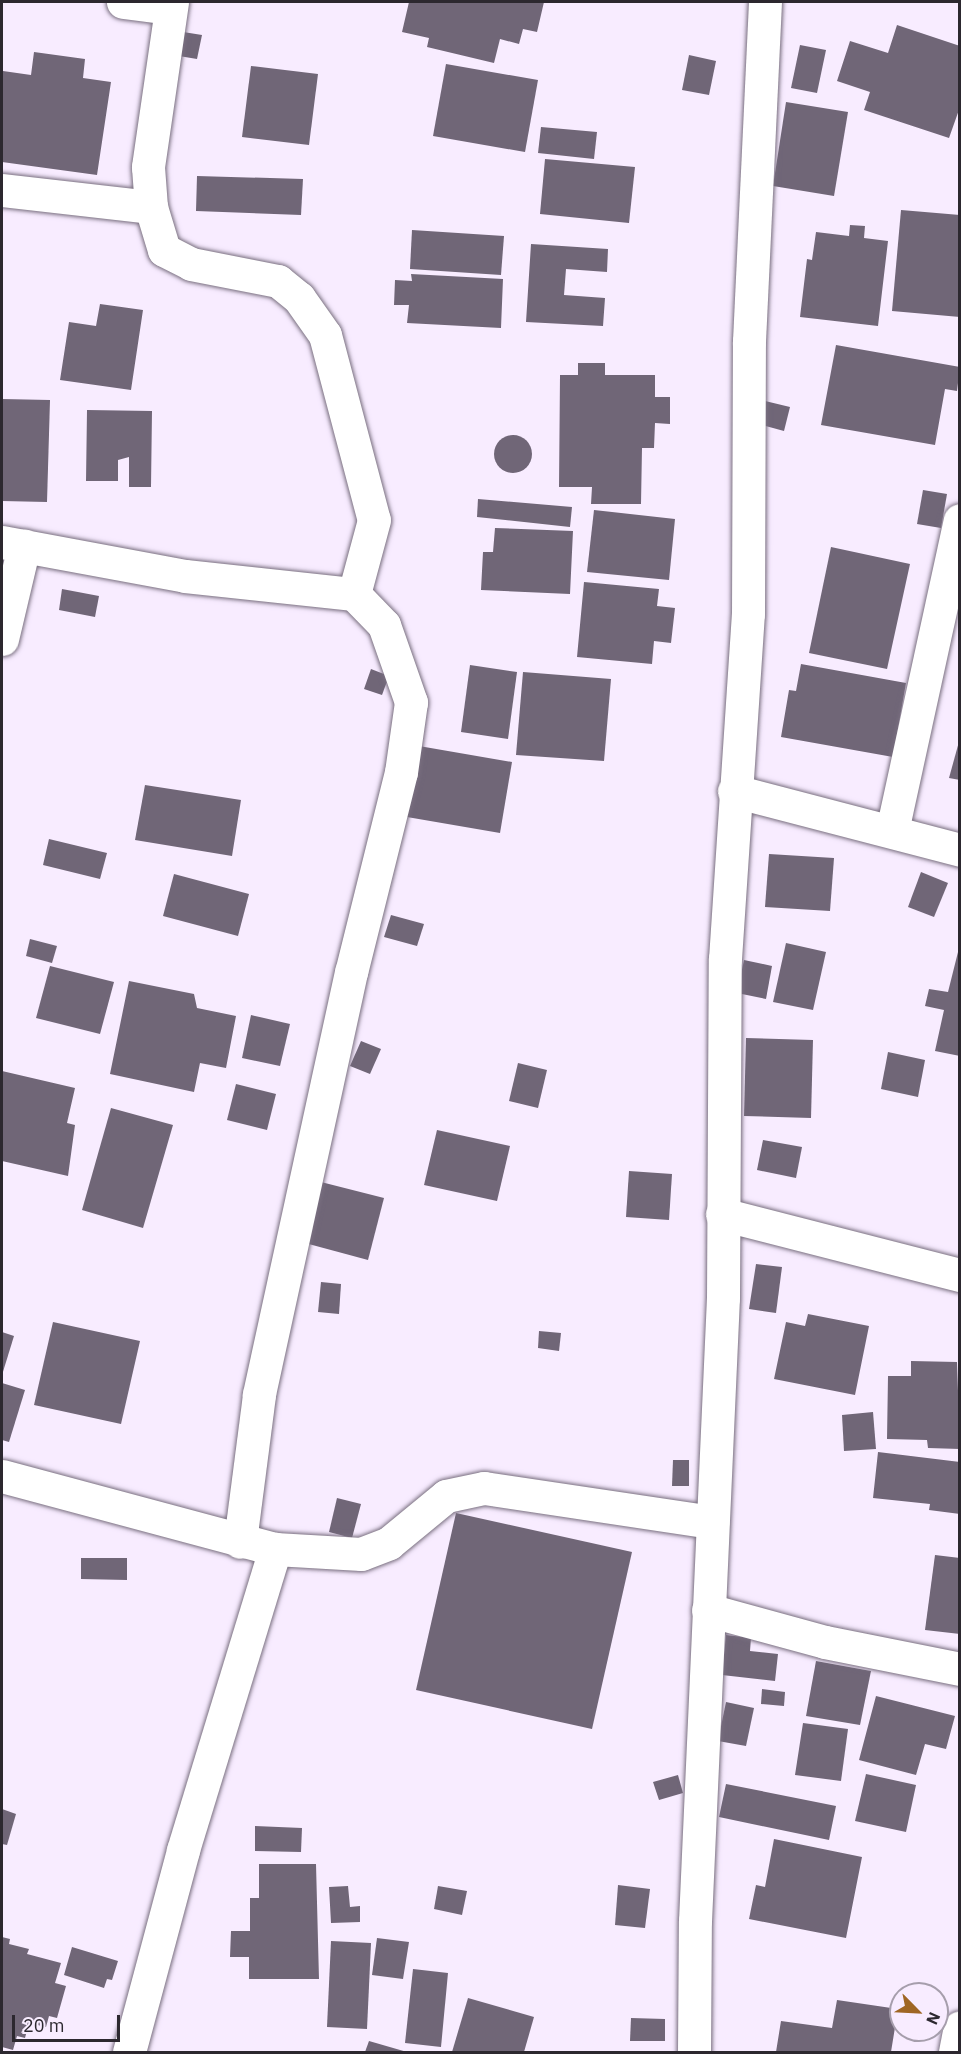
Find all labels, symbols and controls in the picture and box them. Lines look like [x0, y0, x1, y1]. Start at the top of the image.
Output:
north arrow [889, 1982, 949, 2042]
scale bar [15, 2003, 123, 2041]
text: N [922, 2009, 945, 2028]
text: 20 m [23, 2014, 65, 2037]

